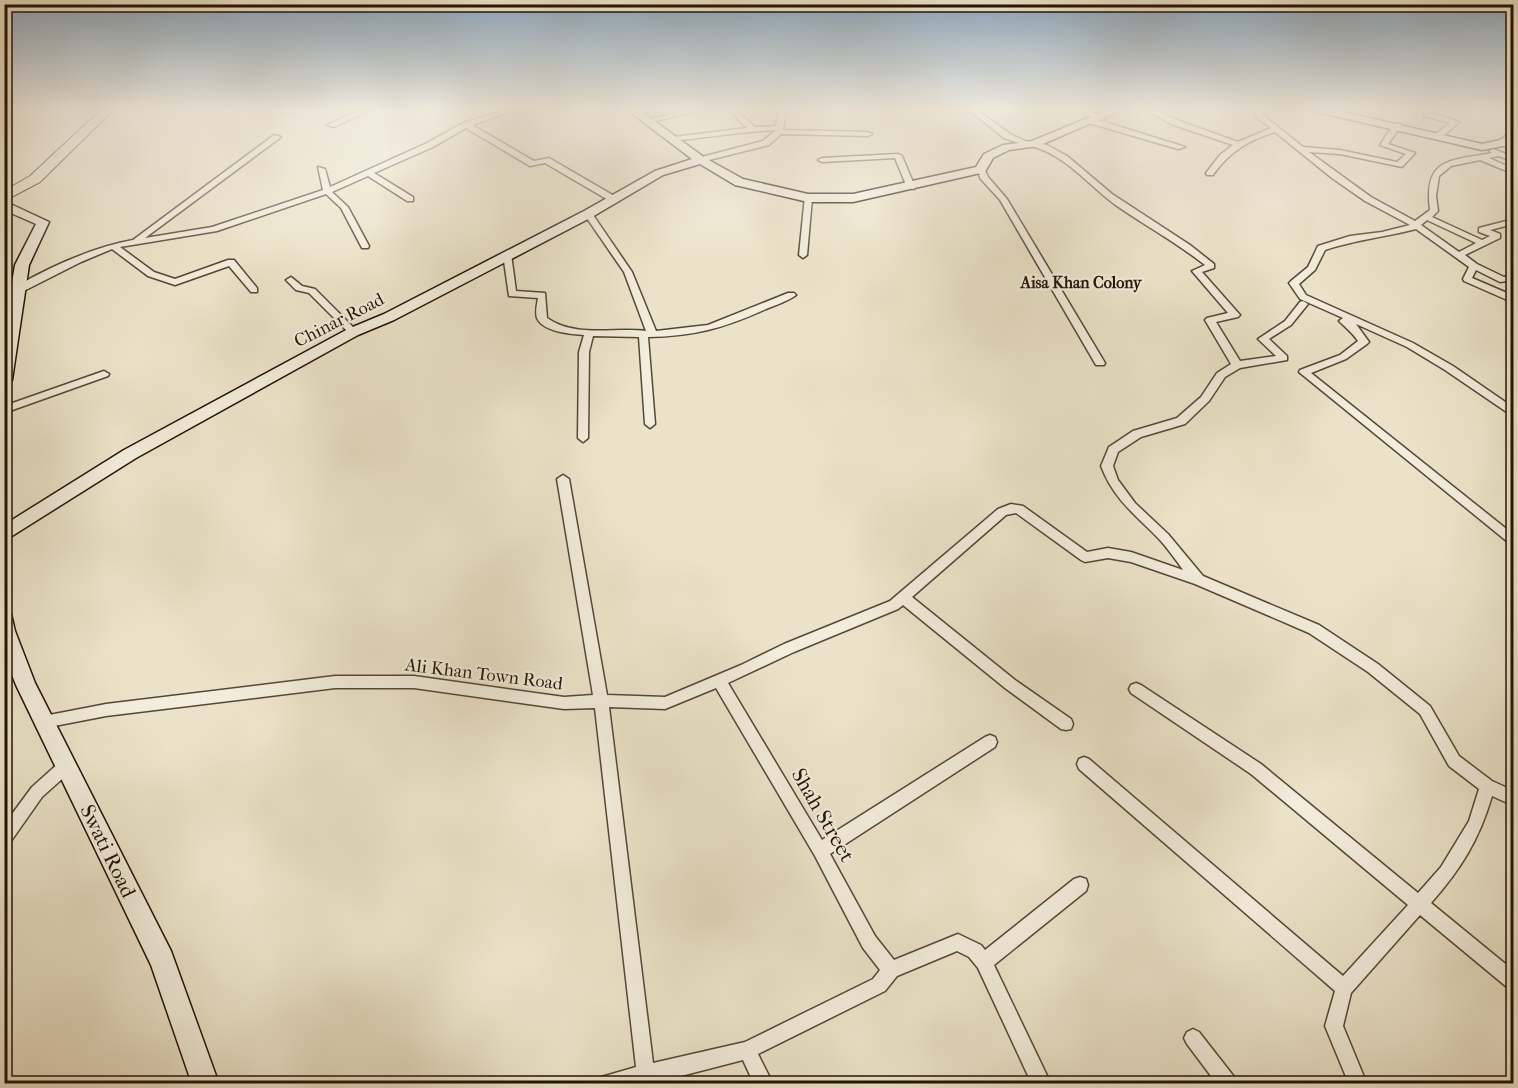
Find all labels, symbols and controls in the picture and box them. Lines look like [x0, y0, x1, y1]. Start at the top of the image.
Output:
district label: Aisa Khan Colony [1020, 273, 1143, 293]
street label: Chinar Road [291, 289, 388, 352]
street label: Ali Khan Town Road [403, 654, 564, 695]
street label: Shah Street [787, 764, 860, 866]
street label: Swati Road [75, 801, 141, 902]

